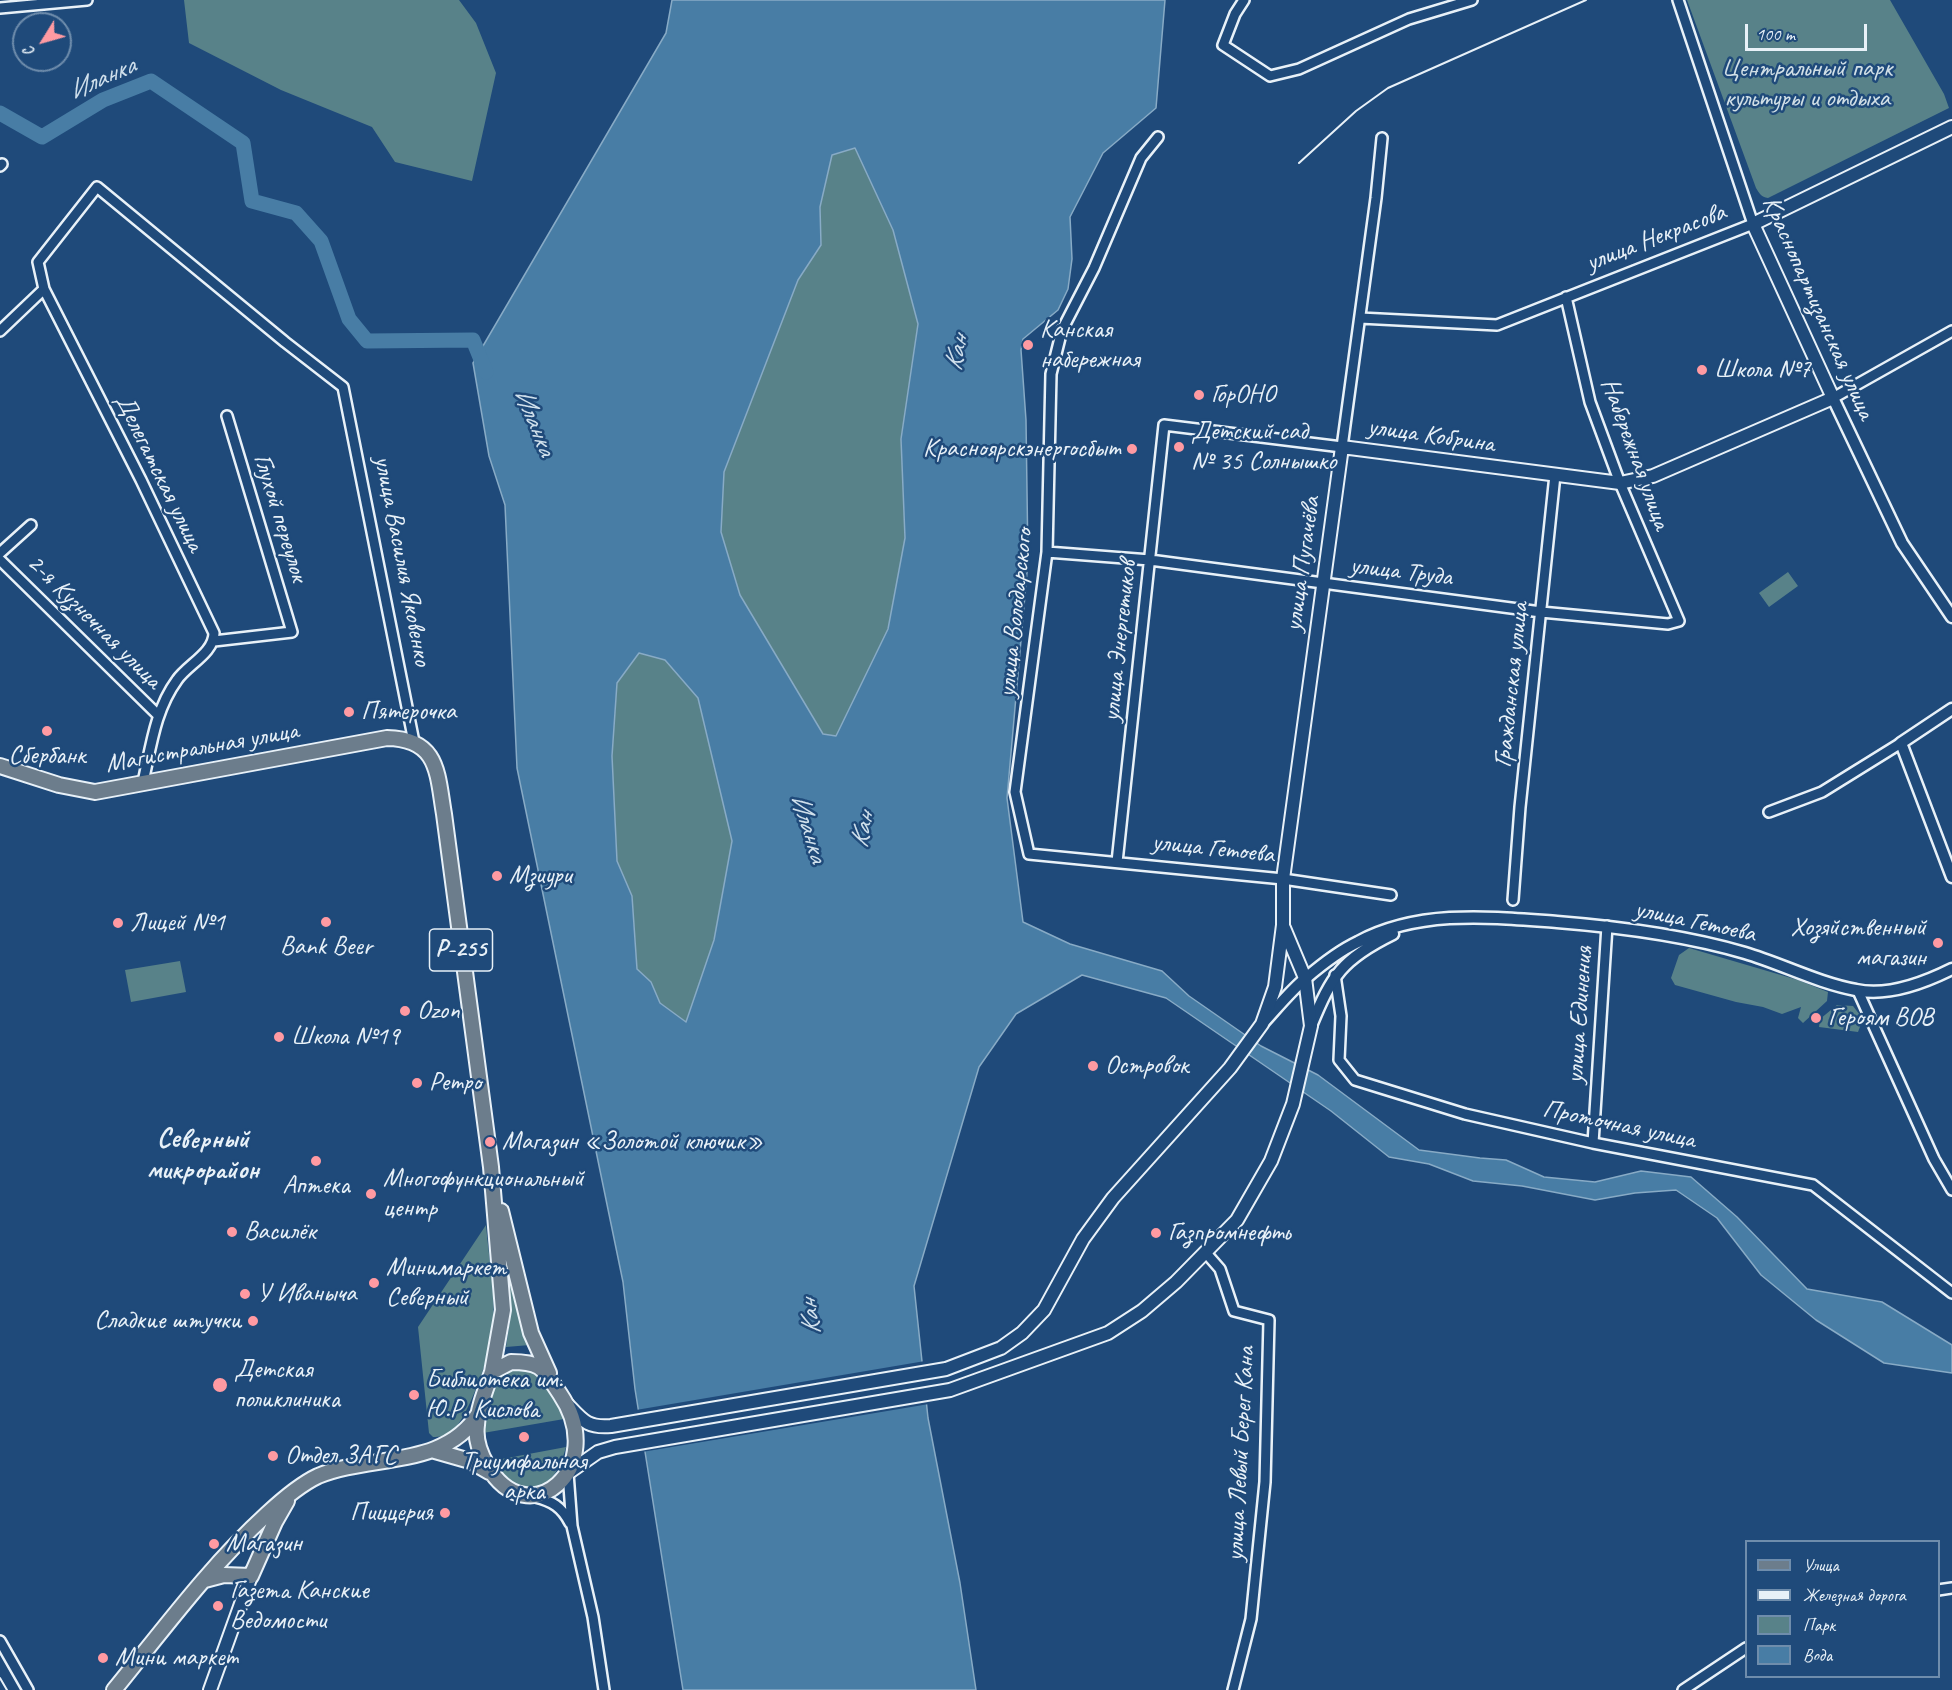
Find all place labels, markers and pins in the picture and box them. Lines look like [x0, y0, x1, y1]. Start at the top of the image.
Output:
place label: Канская набережная [1040, 314, 1140, 376]
marker: Канская набережная [1021, 338, 1035, 352]
place label: Школа №7 [1714, 354, 1811, 386]
marker: Школа №7 [1695, 363, 1709, 377]
place label: ГорОНО [1211, 379, 1275, 411]
marker: ГорОНО [1192, 388, 1206, 402]
place label: Детский сад № 35 Солнышко [1191, 416, 1336, 478]
place label: Красноярскэнергосбыт [923, 433, 1120, 465]
marker: Детский сад № 35 Солнышко [1172, 440, 1186, 454]
marker: Красноярскэнергосбыт [1125, 442, 1139, 456]
place label: Пятерочка [361, 696, 456, 728]
marker: Пятерочка [342, 705, 356, 719]
marker: Сбербанк [40, 724, 54, 738]
place label: Сбербанк [8, 740, 86, 772]
place label: Мзиури [509, 860, 572, 892]
marker: Мзиури [490, 869, 504, 883]
place label: Лицей №1 [130, 907, 225, 939]
place label: Хозяйственный магазин [1790, 912, 1926, 974]
marker: Bank Beer [319, 915, 333, 929]
marker: Лицей №1 [111, 916, 125, 930]
place label: Bank Beer [280, 931, 372, 963]
marker: Хозяйственный магазин [1931, 936, 1945, 950]
place label: Ozon [417, 995, 460, 1027]
place label: Героям ВОВ [1828, 1002, 1933, 1034]
marker: Ozon [398, 1004, 412, 1018]
marker: Героям ВОВ [1809, 1011, 1823, 1025]
place label: Школа №19 [291, 1021, 400, 1053]
marker: Школа №19 [272, 1030, 286, 1044]
place label: Островок [1105, 1050, 1189, 1082]
marker: Островок [1086, 1059, 1100, 1073]
place label: Ретро [429, 1067, 481, 1099]
marker: Ретро [410, 1076, 424, 1090]
place label: Магазин «Золотой ключик» [502, 1126, 763, 1158]
marker: Магазин «Золотой ключик» [483, 1135, 497, 1149]
marker: Аптека [309, 1154, 323, 1168]
place label: Многофункциональный центр [383, 1163, 584, 1224]
place label: Аптека [282, 1170, 350, 1202]
marker: Многофункциональный центр [364, 1187, 378, 1201]
place label: Василёк [244, 1216, 316, 1248]
place label: Газпромнефть [1168, 1217, 1290, 1249]
marker: Василёк [225, 1225, 239, 1239]
marker: Газпромнефть [1149, 1226, 1163, 1240]
place label: Минимаркет Северный [386, 1252, 506, 1314]
marker: Минимаркет Северный [367, 1276, 381, 1290]
place label: У Иваныча [257, 1278, 356, 1310]
marker: У Иваныча [238, 1287, 252, 1301]
place label: Сладкие штучки [94, 1305, 241, 1337]
marker: Сладкие штучки [246, 1314, 260, 1328]
place label: Детская поликлиника [234, 1354, 340, 1416]
place label: Библиотека им. Ю.Р. Кислова [426, 1364, 563, 1426]
marker: Детская поликлиника [211, 1376, 229, 1394]
marker: Библиотека им. Ю.Р. Кислова [407, 1388, 421, 1402]
marker: Триумфальная арка [517, 1430, 531, 1444]
place label: Отдел ЗАГС [285, 1440, 396, 1472]
place label: Триумфальная арка [461, 1446, 587, 1508]
marker: Отдел ЗАГС [266, 1449, 280, 1463]
place label: Пиццерия [350, 1497, 433, 1529]
marker: Пиццерия [438, 1506, 452, 1520]
place label: Магазин [226, 1528, 302, 1560]
marker: Магазин [207, 1537, 221, 1551]
place label: Газета Канские Ведомости [230, 1575, 369, 1636]
marker: Газета Канские Ведомости [211, 1599, 225, 1613]
place label: Мини маркет [115, 1642, 238, 1674]
marker: Мини маркет [96, 1651, 110, 1665]

